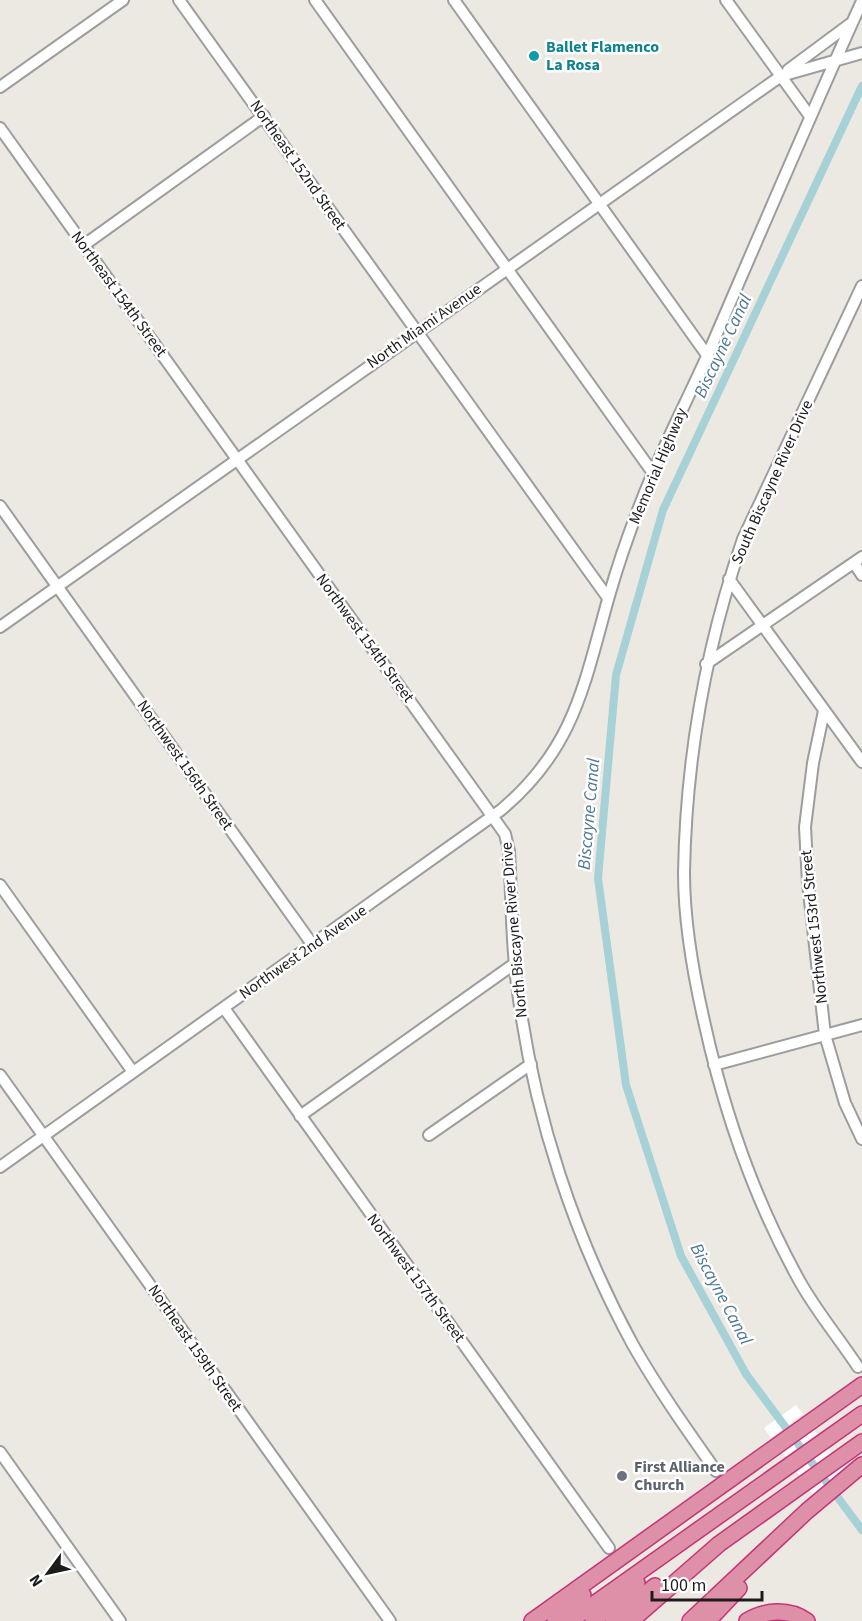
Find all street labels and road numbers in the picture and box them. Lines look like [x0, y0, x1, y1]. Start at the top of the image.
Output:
street label: Northeast 152nd Street [245, 96, 352, 235]
street label: Northeast 154th Street [66, 227, 173, 362]
street label: North Miami Avenue [362, 278, 486, 374]
street label: South Biscayne River Drive [726, 396, 818, 568]
street label: Memorial Highway [624, 404, 693, 528]
street label: Northwest 154th Street [311, 569, 420, 707]
street label: Northwest 156th Street [132, 695, 239, 835]
street label: North Biscayne River Drive [495, 841, 533, 1019]
street label: Northwest 153rd Street [795, 848, 833, 1005]
street label: Northwest 2nd Avenue [235, 900, 371, 1004]
street label: Northwest 157th Street [362, 1209, 471, 1347]
street label: Northeast 159th Street [143, 1280, 248, 1417]

